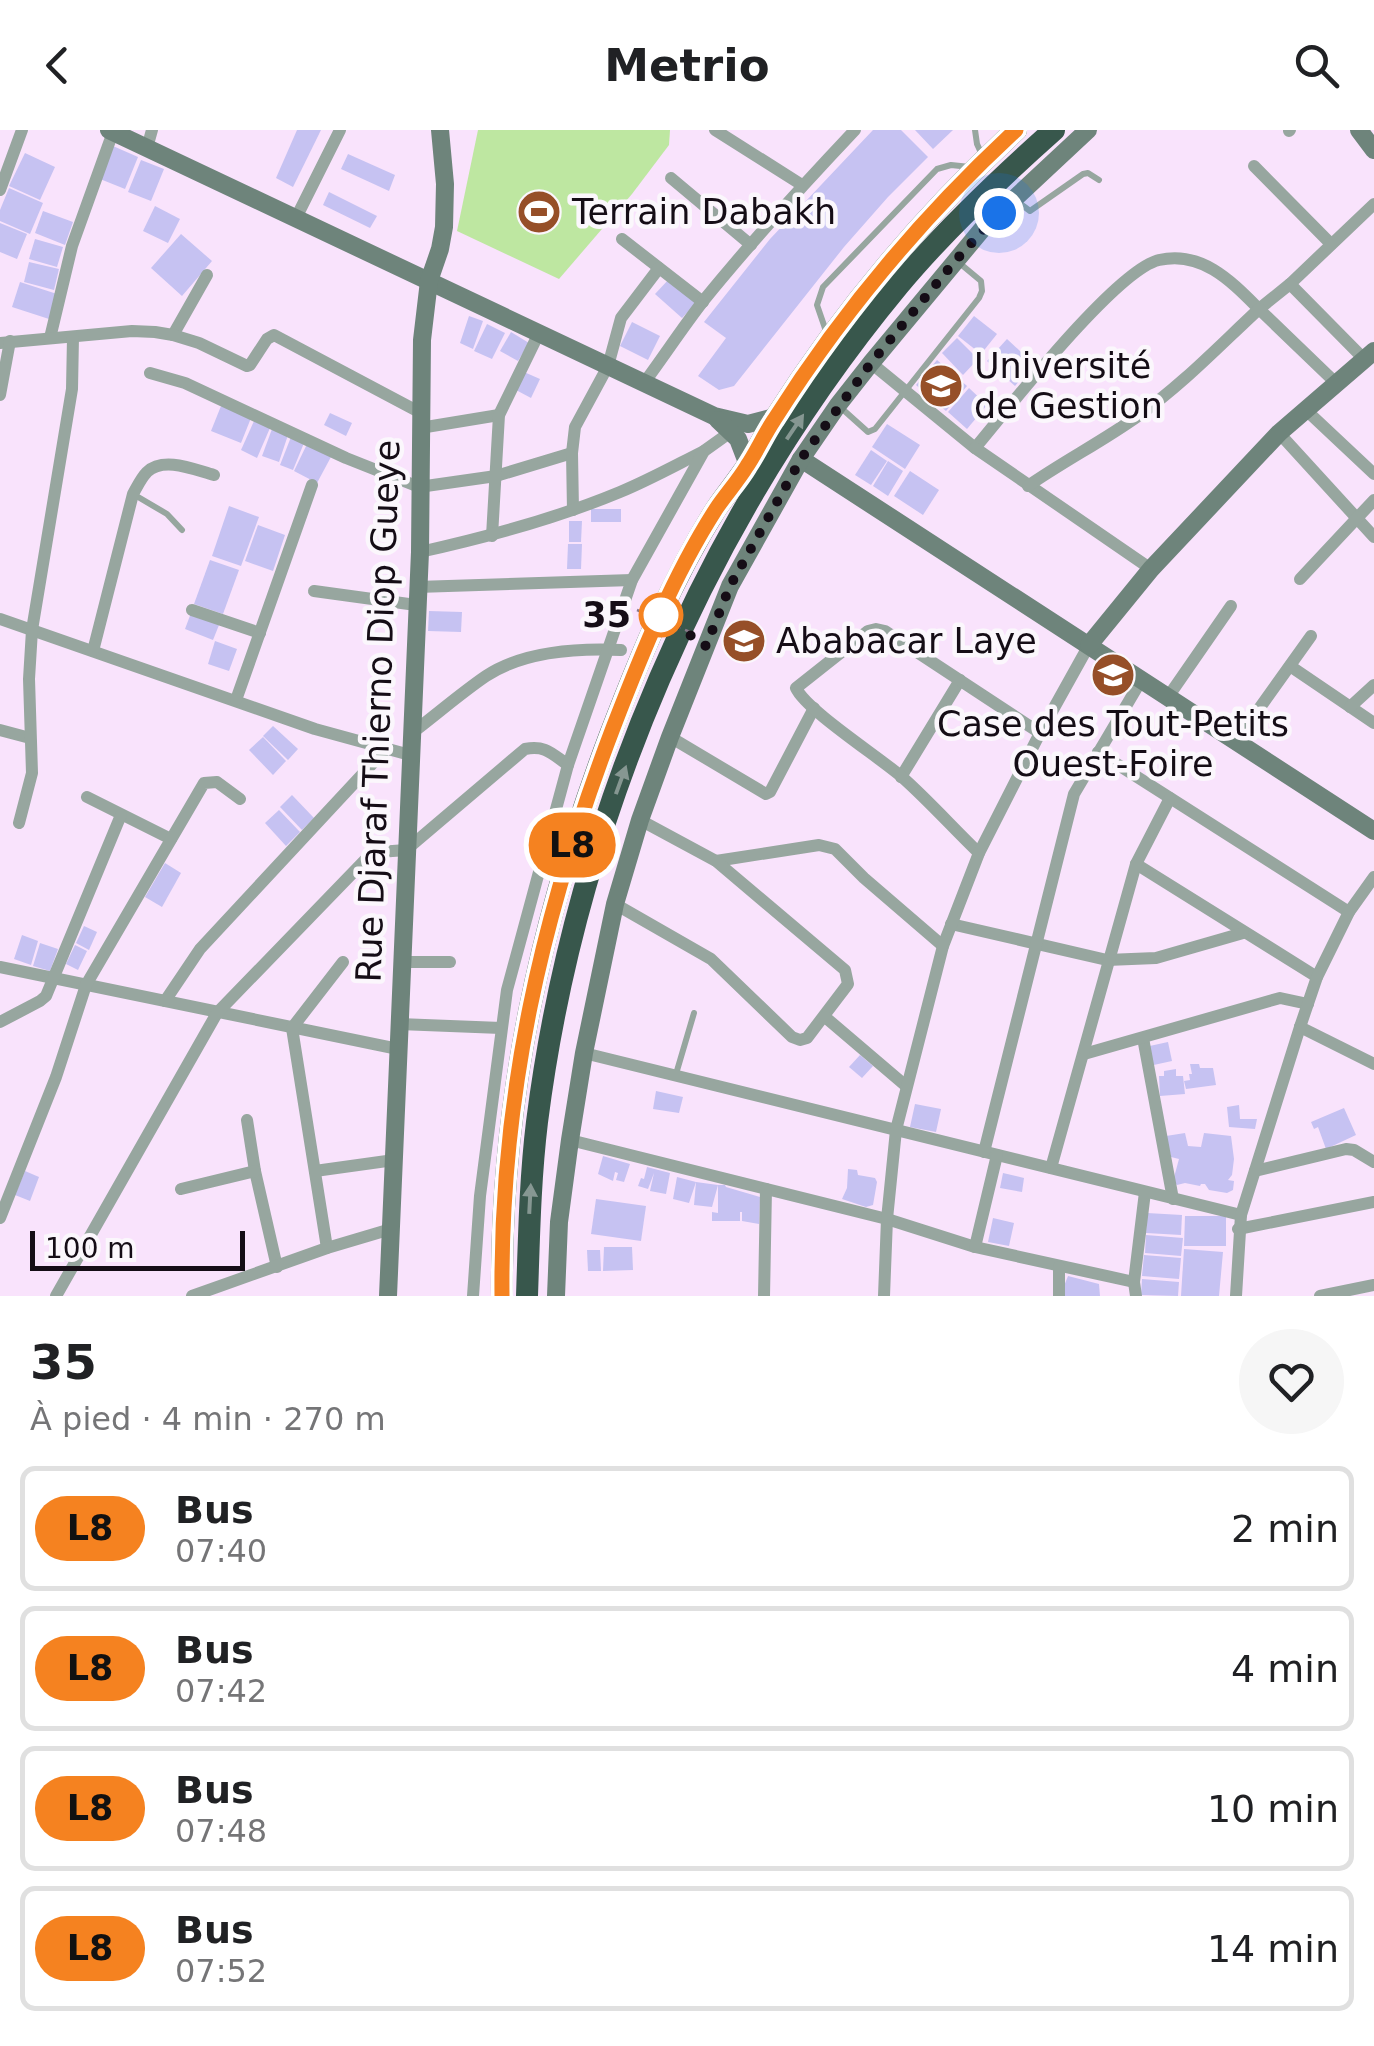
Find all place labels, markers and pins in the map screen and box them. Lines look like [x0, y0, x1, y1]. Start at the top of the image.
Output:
sports icon: Terrain Dabakh [516, 189, 562, 235]
place label: Terrain Dabakh [571, 192, 836, 232]
place label: Université de Gestion [974, 346, 1163, 426]
school or university icon: Université de Gestion [918, 363, 964, 409]
marker: 35 [640, 594, 682, 636]
place label: 35 [582, 595, 631, 635]
school or university icon: Ababacar Laye [721, 618, 767, 664]
place label: Ababacar Laye [776, 621, 1037, 661]
school or university icon: Case des Tout-Petits Ouest-Foire [1090, 652, 1136, 698]
place label: Case des Tout-Petits Ouest-Foire [937, 704, 1289, 784]

